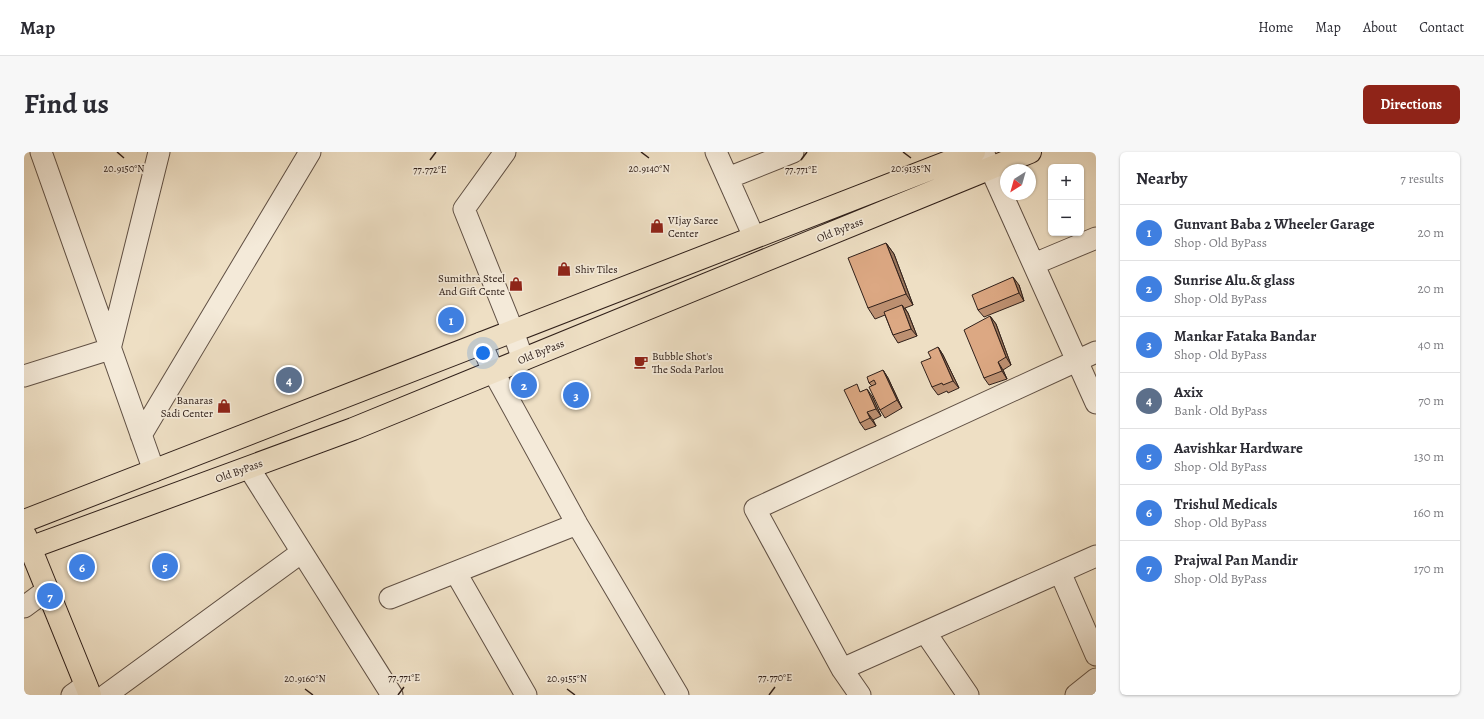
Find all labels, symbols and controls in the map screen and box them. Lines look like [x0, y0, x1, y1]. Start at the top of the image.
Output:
text: Map [20, 15, 55, 41]
text: Home [1258, 18, 1293, 37]
text: Map [1315, 18, 1341, 37]
text: About [1363, 18, 1397, 37]
text: Contact [1419, 18, 1464, 37]
text: Find us [24, 85, 109, 123]
button: Directions [1363, 85, 1460, 124]
text: 20.9150°N [104, 162, 144, 175]
text: 20.9140°N [628, 162, 670, 175]
text: 20.9135°N [891, 162, 931, 175]
text: 77.772°E [413, 163, 447, 176]
text: 77.771°E [785, 163, 817, 176]
north arrow [1000, 164, 1036, 200]
map controls [1048, 164, 1084, 236]
button: + [1048, 164, 1084, 200]
text: Nearby [1136, 167, 1187, 190]
text: 7 results [1400, 170, 1444, 187]
button: − [1048, 200, 1084, 236]
place label: VIjay Saree Center [667, 213, 718, 241]
street label: Old ByPass [814, 214, 866, 246]
text: Gunvant Baba 2 Wheeler Garage [1174, 214, 1375, 234]
shop icon: VIjay Saree Center [649, 218, 665, 234]
text: 1 [1147, 224, 1151, 241]
text: 20 m [1418, 224, 1444, 241]
text: Shop · Old ByPass [1174, 234, 1267, 251]
shop icon: Shiv Tiles [556, 261, 572, 277]
place label: Shiv Tiles [575, 262, 618, 277]
text: Sunrise Alu.& glass [1174, 270, 1295, 290]
place label: Sumithra Steel And Gift Cente [438, 271, 505, 299]
shop icon: Sumithra Steel And Gift Cente [508, 276, 524, 292]
text: 2 [1146, 280, 1152, 297]
text: 20 m [1418, 280, 1444, 297]
text: Shop · Old ByPass [1174, 290, 1267, 307]
pin: 1 [438, 305, 464, 335]
text: Mankar Fataka Bandar [1174, 326, 1316, 346]
street label: Old ByPass [515, 336, 567, 368]
text: 3 [1146, 336, 1152, 353]
text: 40 m [1418, 336, 1444, 353]
your location [473, 343, 493, 363]
text: Shop · Old ByPass [1174, 346, 1267, 363]
place label: Bubble Shot's The Soda Parlou [652, 349, 724, 377]
cafe icon: Bubble Shot's The Soda Parlou [633, 354, 649, 370]
pin: 4 [276, 365, 302, 395]
pin: 2 [511, 370, 537, 400]
pin: 3 [563, 380, 589, 410]
text: Axix [1174, 382, 1203, 402]
text: 4 [1146, 392, 1152, 409]
text: 70 m [1418, 392, 1444, 409]
place label: Banaras Sadi Center [161, 393, 213, 421]
shop icon: Banaras Sadi Center [216, 398, 232, 414]
text: Bank · Old ByPass [1174, 402, 1267, 419]
text: Aavishkar Hardware [1174, 438, 1303, 458]
text: 5 [1146, 448, 1152, 465]
text: 130 m [1414, 448, 1444, 465]
street label: Old ByPass [213, 456, 265, 486]
text: Shop · Old ByPass [1174, 458, 1267, 475]
text: Trishul Medicals [1174, 494, 1277, 514]
text: 6 [1146, 504, 1152, 521]
text: 160 m [1413, 504, 1444, 521]
text: Shop · Old ByPass [1174, 514, 1267, 531]
text: Prajwal Pan Mandir [1174, 550, 1298, 570]
pin: 5 [152, 551, 178, 581]
pin: 6 [69, 552, 95, 582]
text: 7 [1146, 560, 1152, 577]
text: 170 m [1414, 560, 1444, 577]
text: Shop · Old ByPass [1174, 570, 1267, 587]
pin: 7 [37, 581, 63, 611]
text: 77.771°E [388, 671, 420, 684]
text: 77.770°E [758, 671, 792, 684]
text: 20.9160°N [284, 672, 326, 685]
text: 20.9155°N [547, 672, 587, 685]

